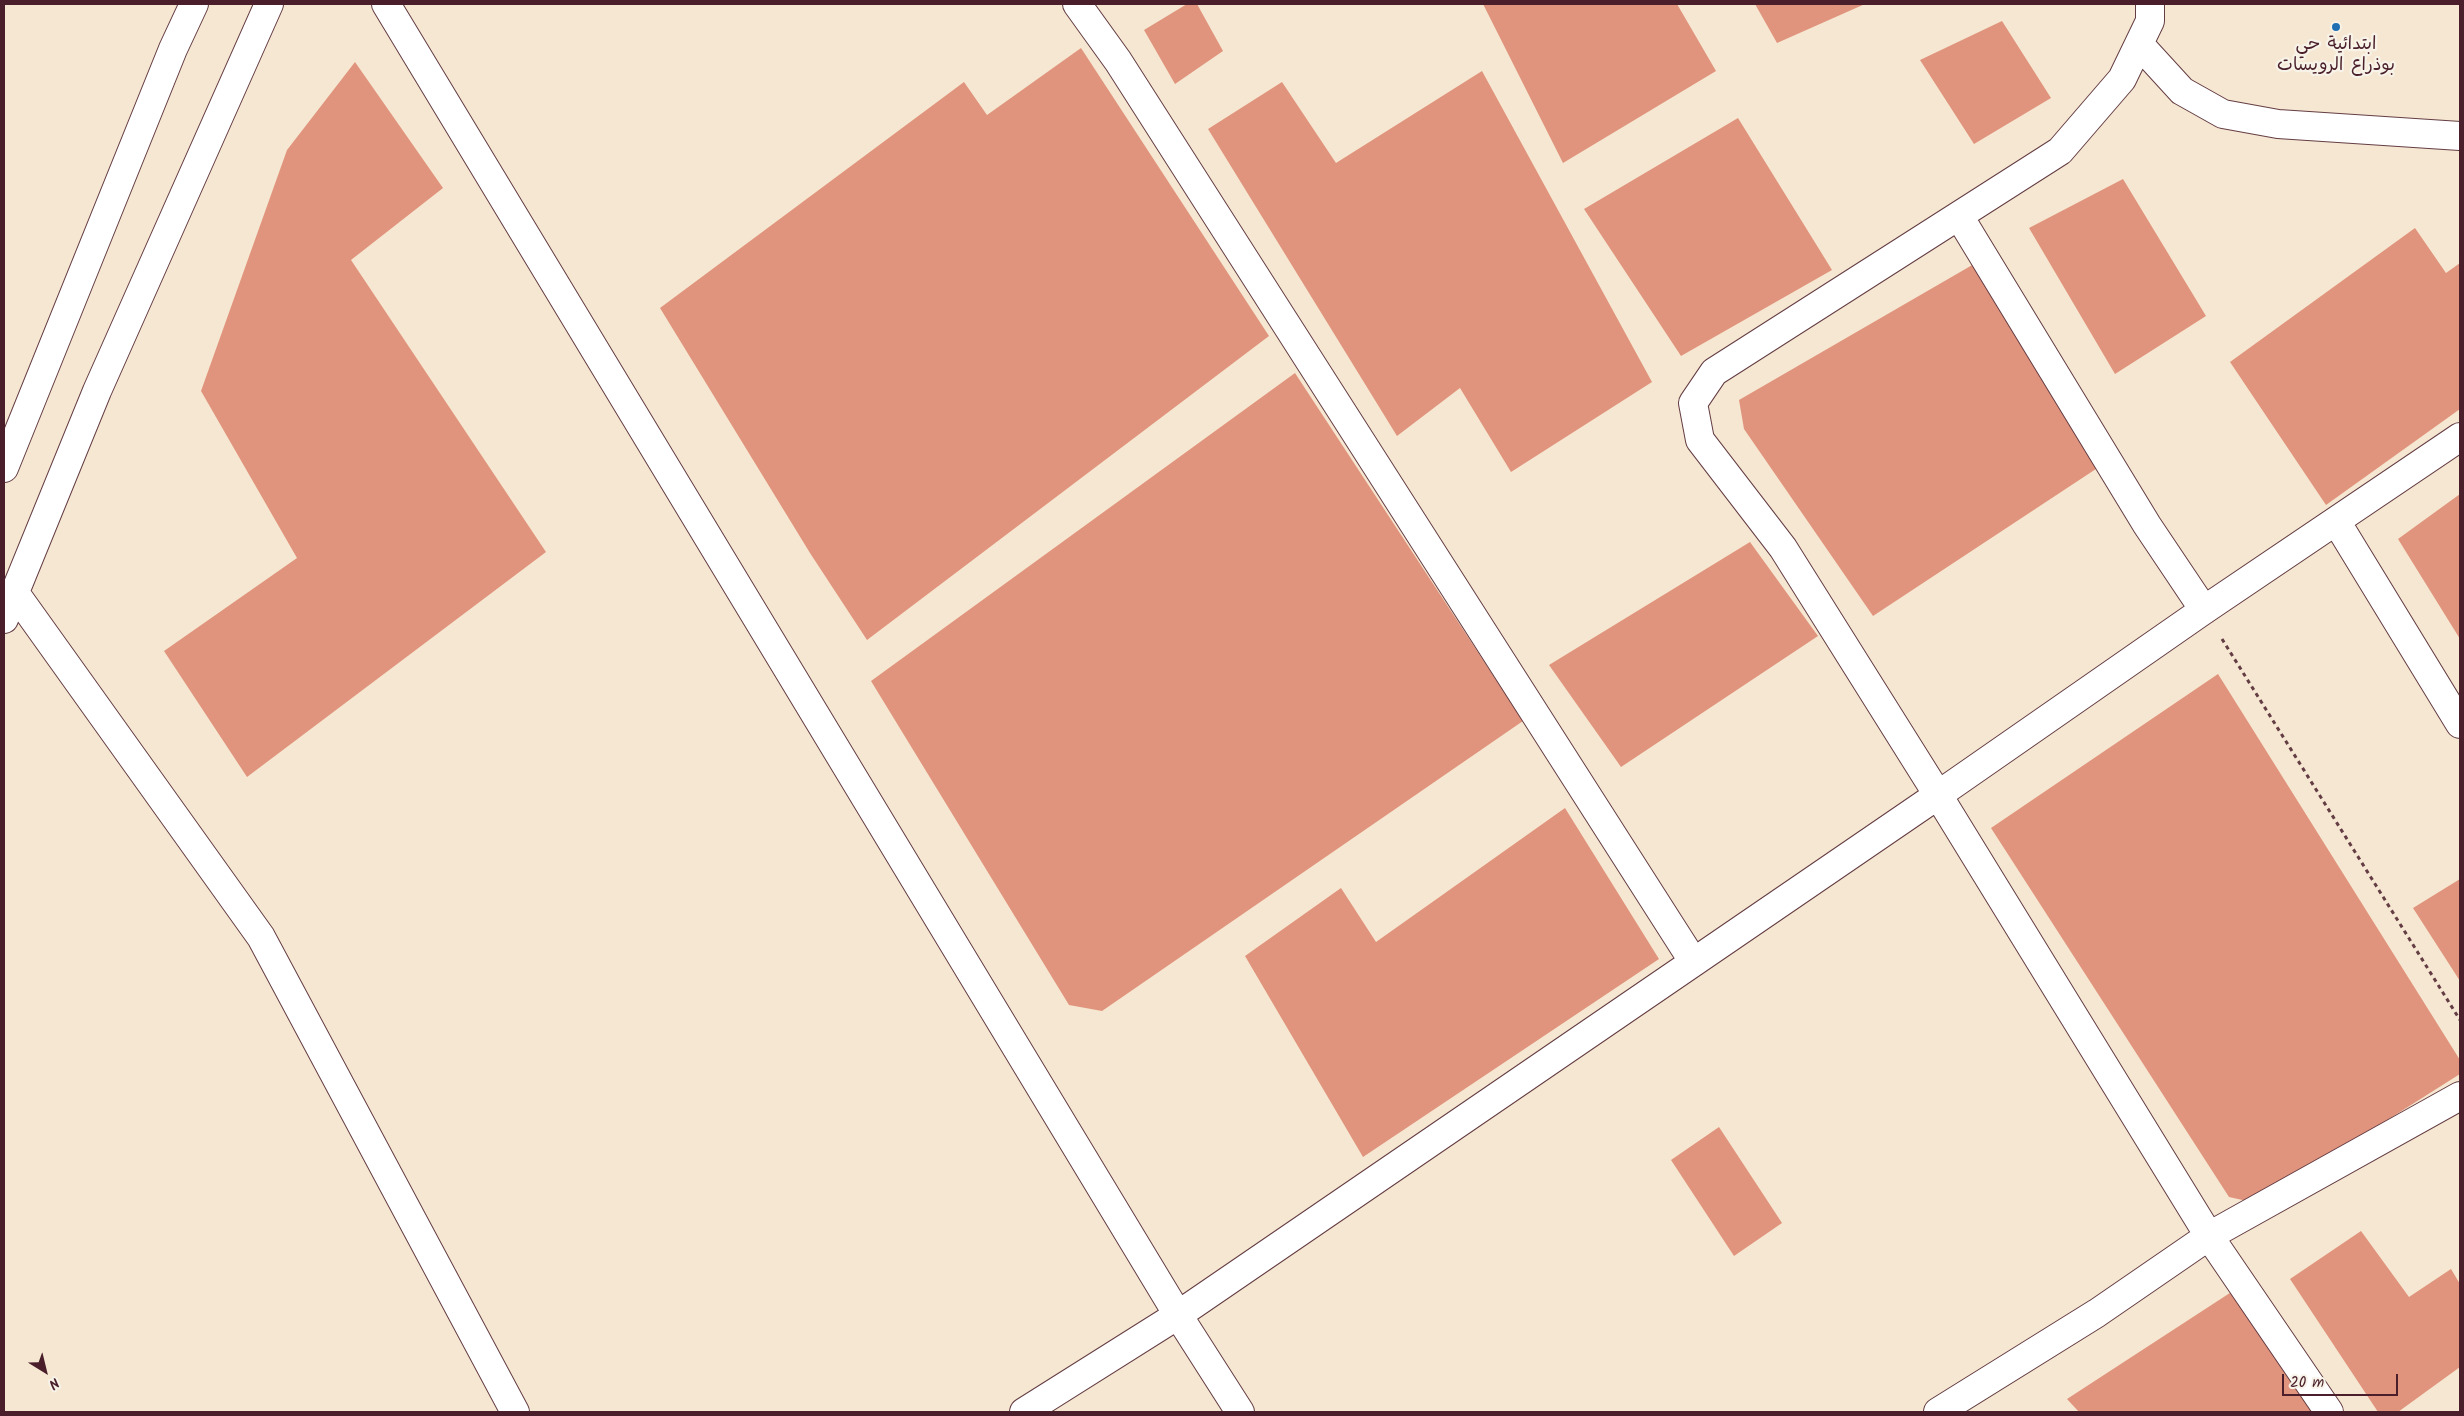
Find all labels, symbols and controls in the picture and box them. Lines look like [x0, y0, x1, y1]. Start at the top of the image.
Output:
marker: ابتدائية حي بوذراع الرويسات [2330, 21, 2342, 33]
place label: ابتدائية حي بوذراع الرويسات [2277, 35, 2395, 78]
north arrow [20, 1346, 70, 1396]
scale bar [2284, 1364, 2400, 1396]
text: 20 m [2290, 1371, 2324, 1395]
text: N [44, 1372, 64, 1395]

